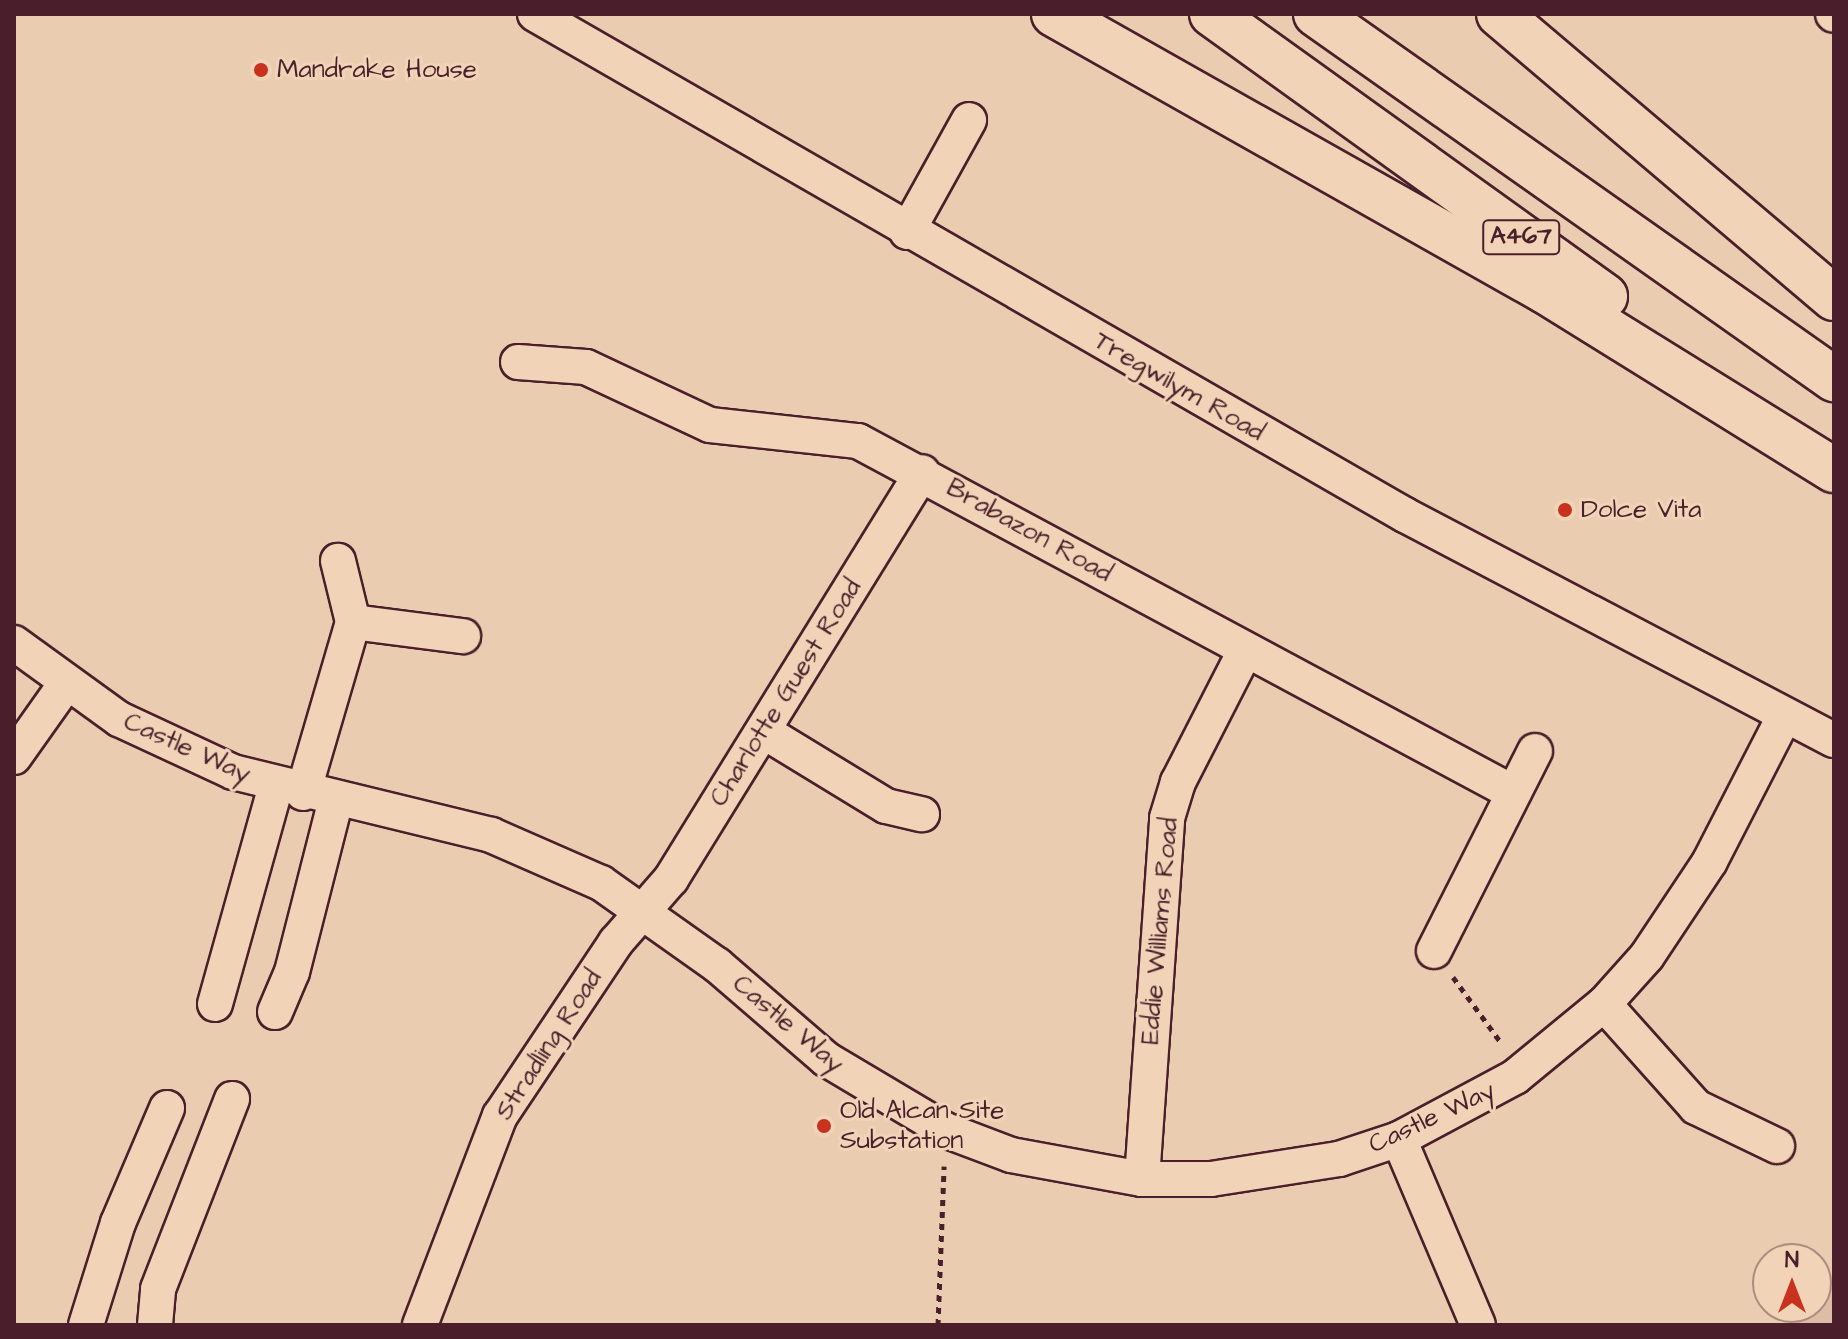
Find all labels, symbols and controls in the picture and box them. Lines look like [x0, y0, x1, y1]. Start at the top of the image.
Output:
place label: Mandrake House [277, 54, 477, 86]
marker: Mandrake House [252, 61, 270, 79]
road number: A467 [1481, 217, 1561, 257]
street label: Tregwilym Road [1088, 326, 1270, 448]
street label: Brabazon Road [941, 473, 1117, 589]
place label: Dolce Vita [1581, 494, 1701, 526]
marker: Dolce Vita [1556, 501, 1574, 519]
street label: Charlotte Guest Road [703, 574, 869, 812]
street label: Castle Way [119, 706, 255, 790]
street label: Eddie Williams Road [1135, 816, 1185, 1046]
street label: Stradling Road [489, 964, 609, 1126]
street label: Castle Way [726, 968, 850, 1080]
street label: Castle Way [1364, 1075, 1500, 1161]
place label: Old Alcan Site Substation [840, 1095, 1004, 1156]
marker: Old Alcan Site Substation [815, 1117, 833, 1135]
north arrow [1752, 1243, 1832, 1323]
text: N [1785, 1245, 1799, 1276]

